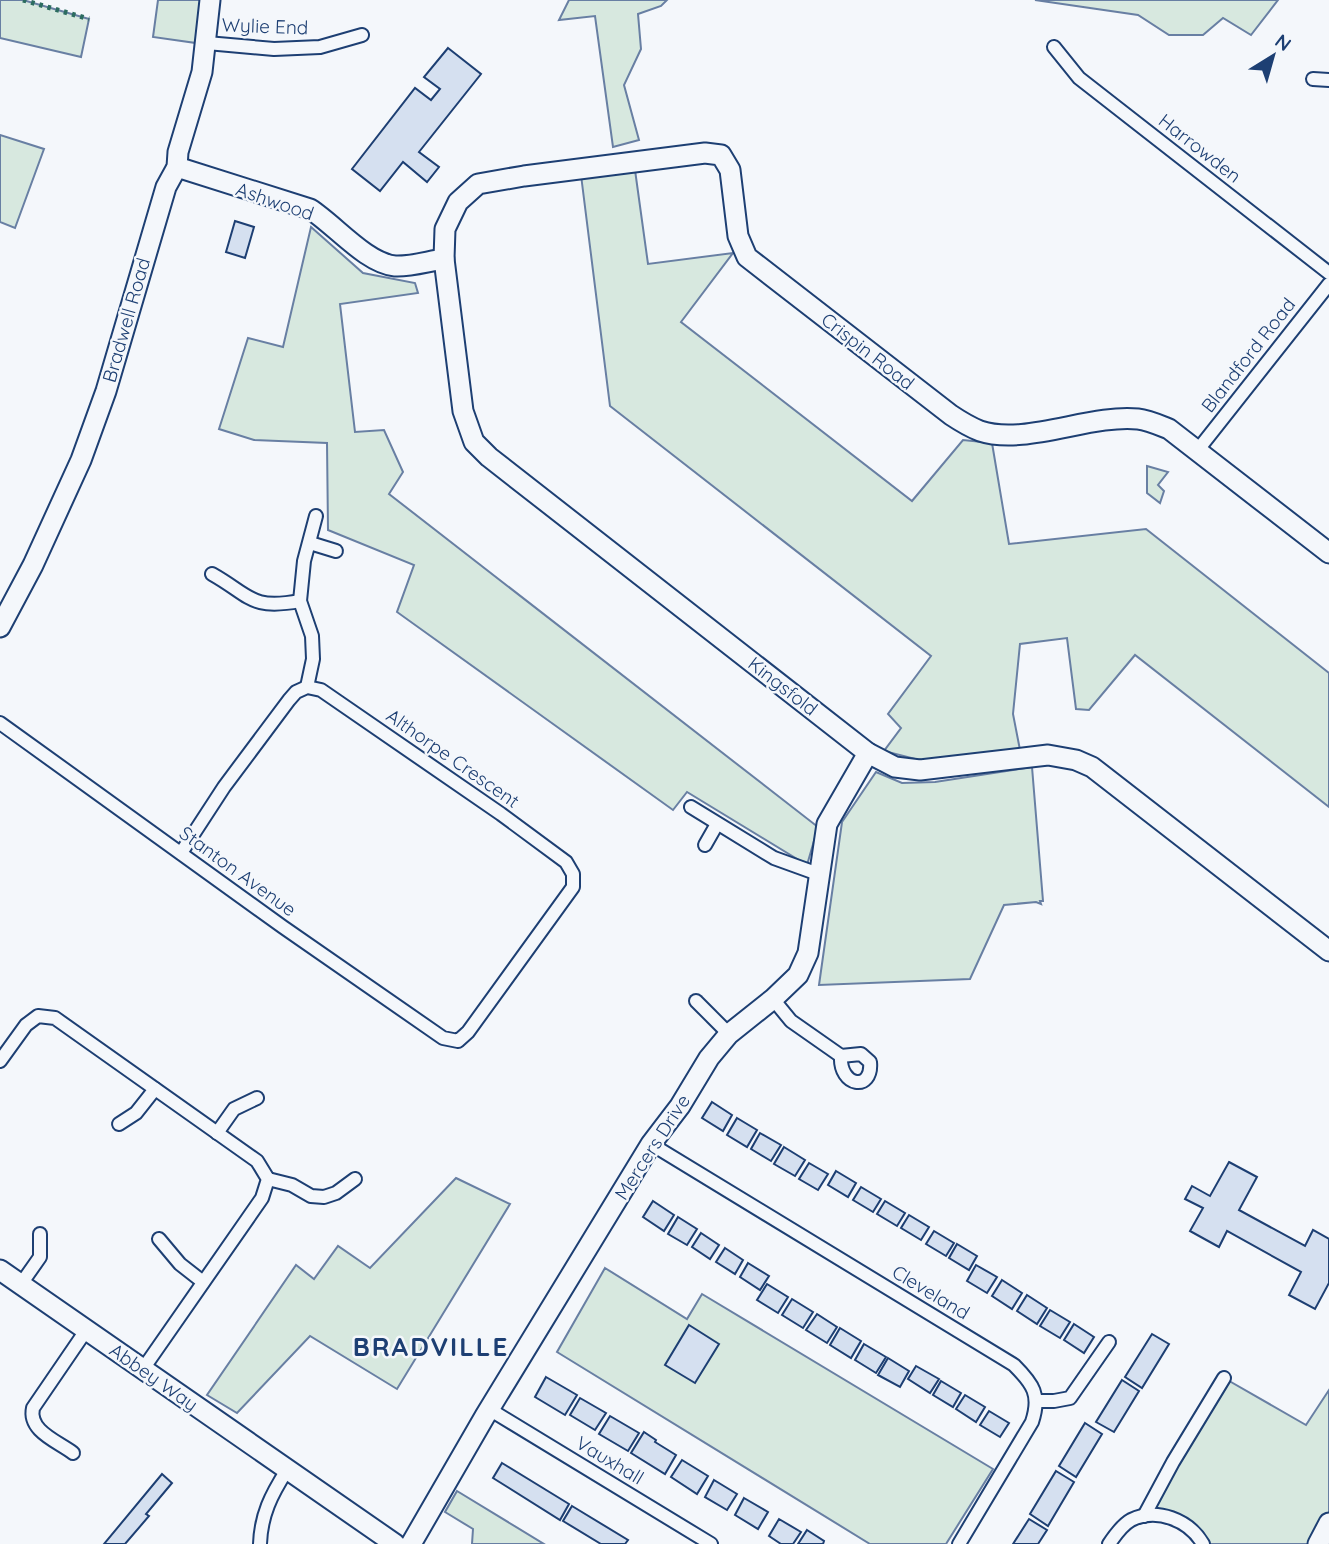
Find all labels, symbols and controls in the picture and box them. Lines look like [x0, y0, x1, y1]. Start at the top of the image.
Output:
street label: Wylie End [221, 12, 309, 40]
north arrow [1238, 21, 1308, 91]
text: N [1270, 29, 1296, 56]
street label: Harrowden [1154, 108, 1246, 188]
street label: Ashwood [233, 177, 317, 225]
street label: Bradwell Road [97, 255, 155, 385]
street label: Blandford Road [1196, 293, 1300, 417]
street label: Crispin Road [817, 307, 919, 395]
street label: Kingsfold [743, 651, 823, 721]
street label: Althorpe Crescent [382, 703, 524, 813]
street label: Stanton Avenue [175, 821, 301, 921]
street label: Mercers Drive [609, 1090, 695, 1204]
street label: Cleveland [888, 1259, 974, 1325]
district label: BRADVILLE [353, 1330, 509, 1363]
street label: Abbey Way [105, 1338, 203, 1416]
street label: Vauxhall [572, 1430, 648, 1490]

